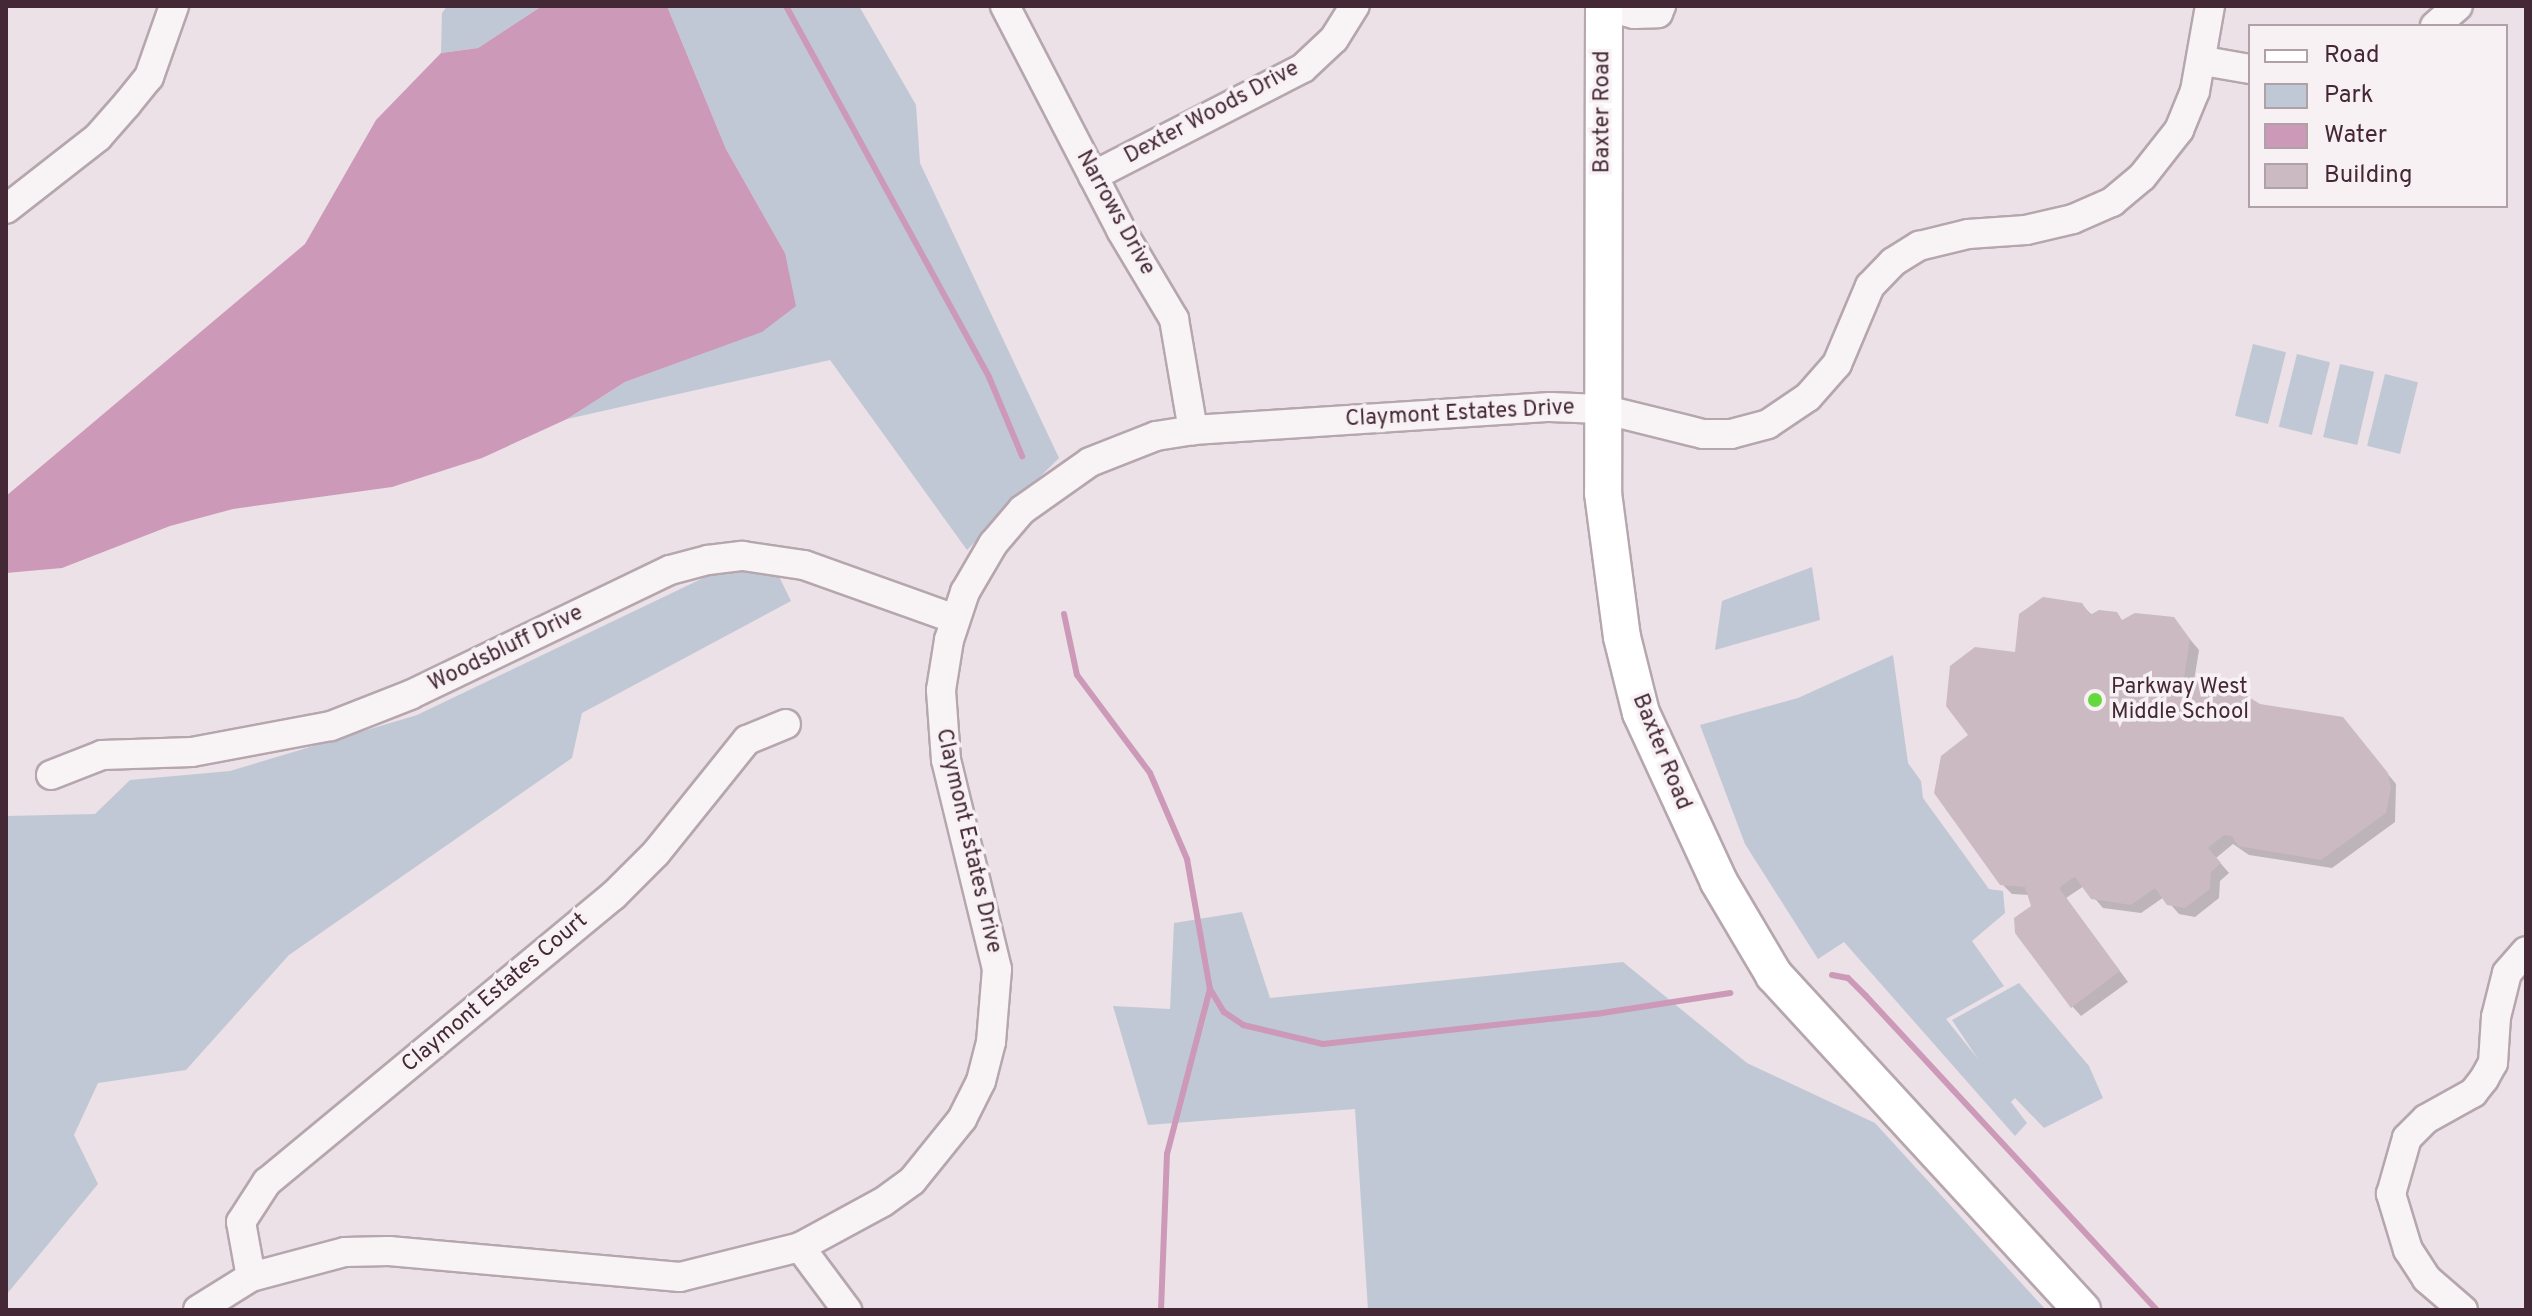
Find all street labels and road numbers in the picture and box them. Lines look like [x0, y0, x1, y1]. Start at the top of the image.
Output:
street label: Baxter Road [1590, 51, 1616, 173]
street label: Dexter Woods Drive [1120, 56, 1304, 170]
street label: Narrows Drive [1070, 146, 1160, 280]
street label: Claymont Estates Drive [1345, 395, 1575, 433]
street label: Woodsbluff Drive [424, 600, 588, 698]
street label: Baxter Road [1626, 690, 1696, 814]
street label: Claymont Estates Drive [929, 726, 1007, 956]
street label: Claymont Estates Court [397, 908, 593, 1078]

